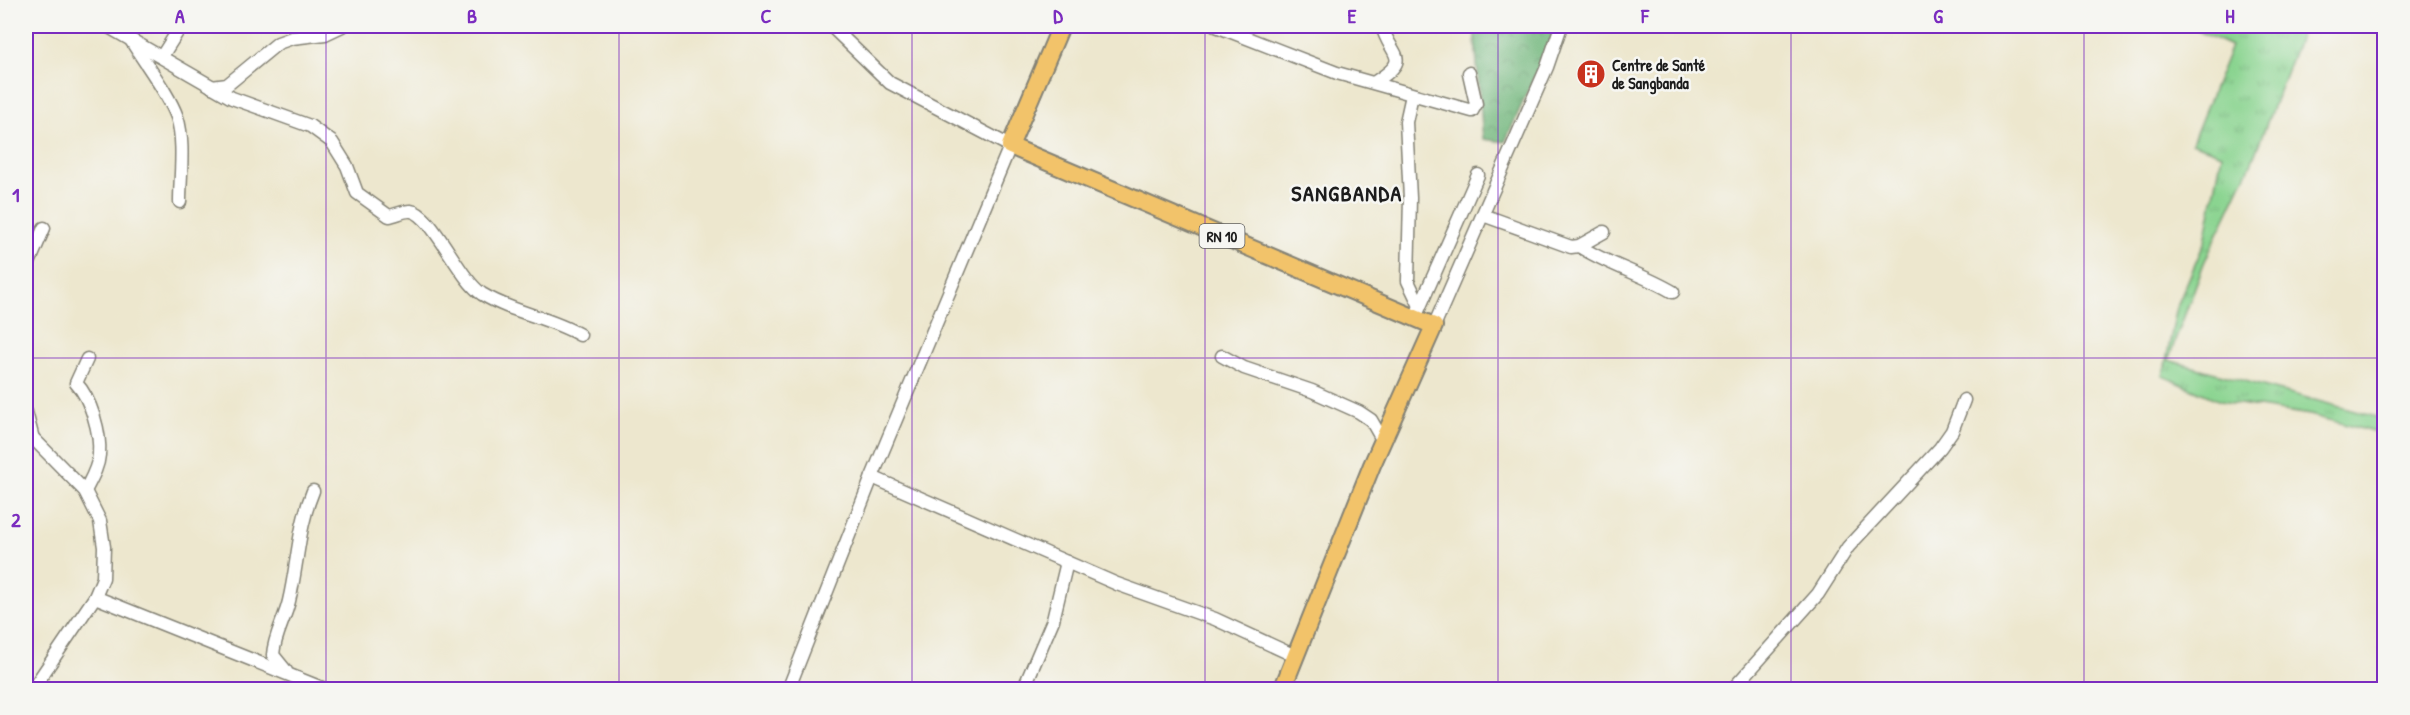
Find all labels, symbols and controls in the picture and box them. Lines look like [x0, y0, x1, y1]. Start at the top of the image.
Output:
text: A [175, 2, 185, 29]
text: B [467, 2, 477, 29]
text: C [761, 2, 772, 29]
text: D [1053, 2, 1063, 29]
text: E [1348, 2, 1357, 29]
text: F [1640, 2, 1650, 29]
text: G [1933, 2, 1943, 29]
text: H [2225, 2, 2235, 29]
place label: Centre de Santé de Sangbanda [1612, 54, 1706, 95]
building icon: Centre de Santé de Sangbanda [1575, 58, 1607, 90]
district label: SANGBANDA [1291, 178, 1403, 208]
text: 1 [12, 181, 20, 208]
road number: RN 10 [1200, 224, 1244, 248]
text: 2 [11, 506, 21, 533]

